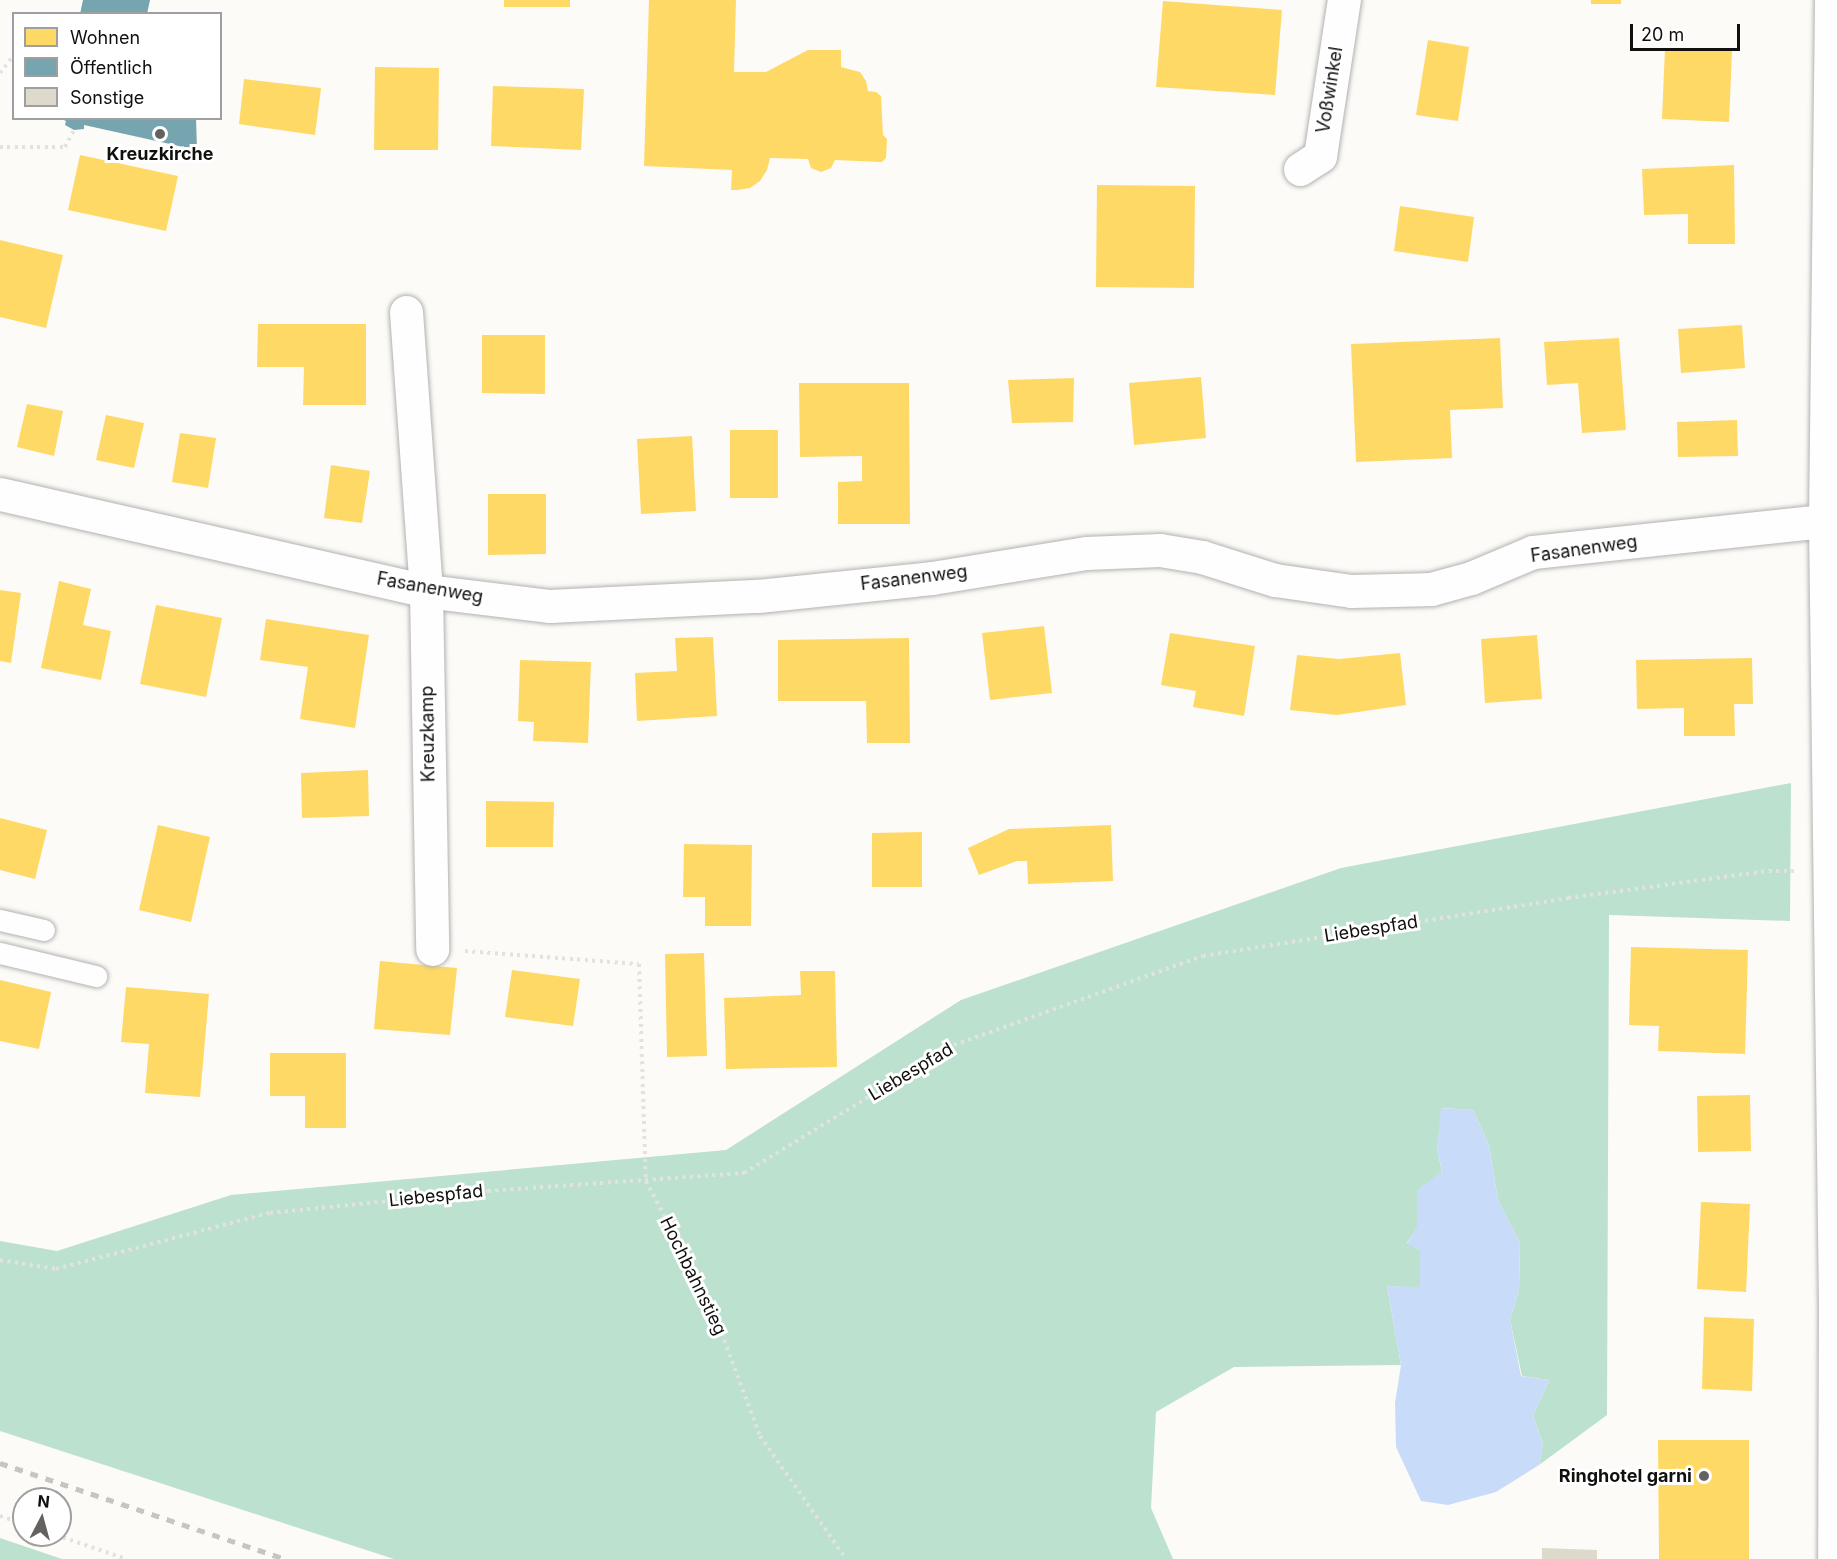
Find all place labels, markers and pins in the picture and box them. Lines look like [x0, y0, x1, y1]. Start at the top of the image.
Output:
marker: Kreuzkirche [153, 127, 167, 141]
place label: Kreuzkirche [107, 143, 213, 165]
place label: Ringhotel garni [1559, 1465, 1692, 1487]
marker: Ringhotel garni [1697, 1469, 1711, 1483]

